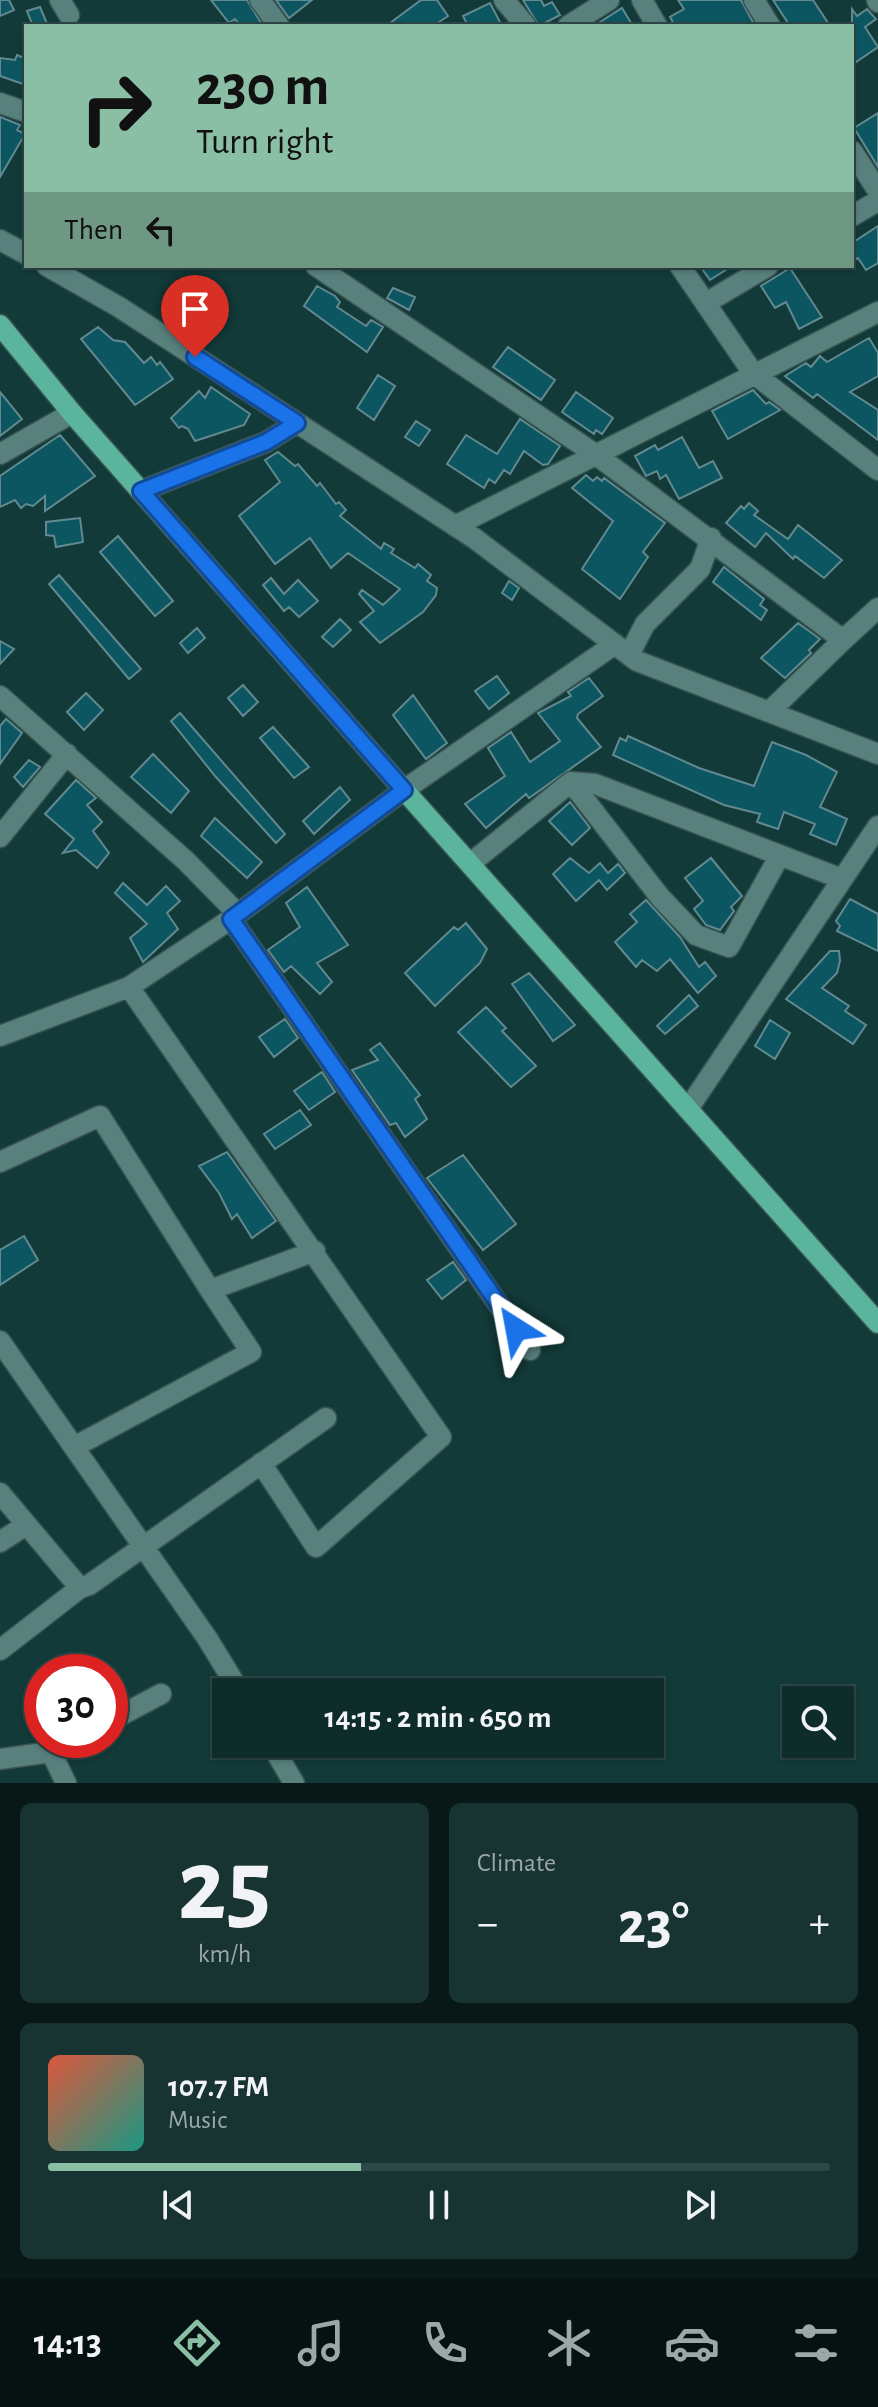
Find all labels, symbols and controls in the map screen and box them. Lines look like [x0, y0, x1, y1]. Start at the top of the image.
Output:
icon: right [64, 56, 168, 160]
text: 230 m [196, 59, 329, 115]
text: Turn right [196, 124, 333, 160]
icon: left [139, 208, 183, 252]
text: Then [64, 215, 123, 245]
pin [161, 275, 229, 357]
icon: arrive [173, 287, 217, 331]
position arrow [474, 1287, 558, 1371]
speed limit sign: 30 [24, 1654, 128, 1758]
map controls [782, 1686, 854, 1758]
button: search [782, 1686, 854, 1758]
text: 14:15 · 2 min · 650 m [325, 1703, 551, 1733]
text: 25 [178, 1835, 271, 1939]
text: Climate [477, 1850, 556, 1876]
text: 23° [618, 1894, 689, 1954]
text: − [477, 1902, 498, 1946]
text: + [809, 1902, 830, 1946]
text: km/h [198, 1941, 251, 1967]
text: 107.7 FM [168, 2072, 269, 2102]
text: Music [168, 2107, 227, 2133]
icon: previous [156, 2183, 200, 2227]
icon: pause [417, 2183, 461, 2227]
icon: next [678, 2183, 722, 2227]
icon: directions [169, 2315, 225, 2371]
icon: music [293, 2315, 349, 2371]
icon: phone [417, 2315, 473, 2371]
icon: climate [541, 2315, 597, 2371]
icon: car [664, 2315, 720, 2371]
icon: filters [788, 2315, 844, 2371]
text: 14:13 [34, 2325, 102, 2361]

